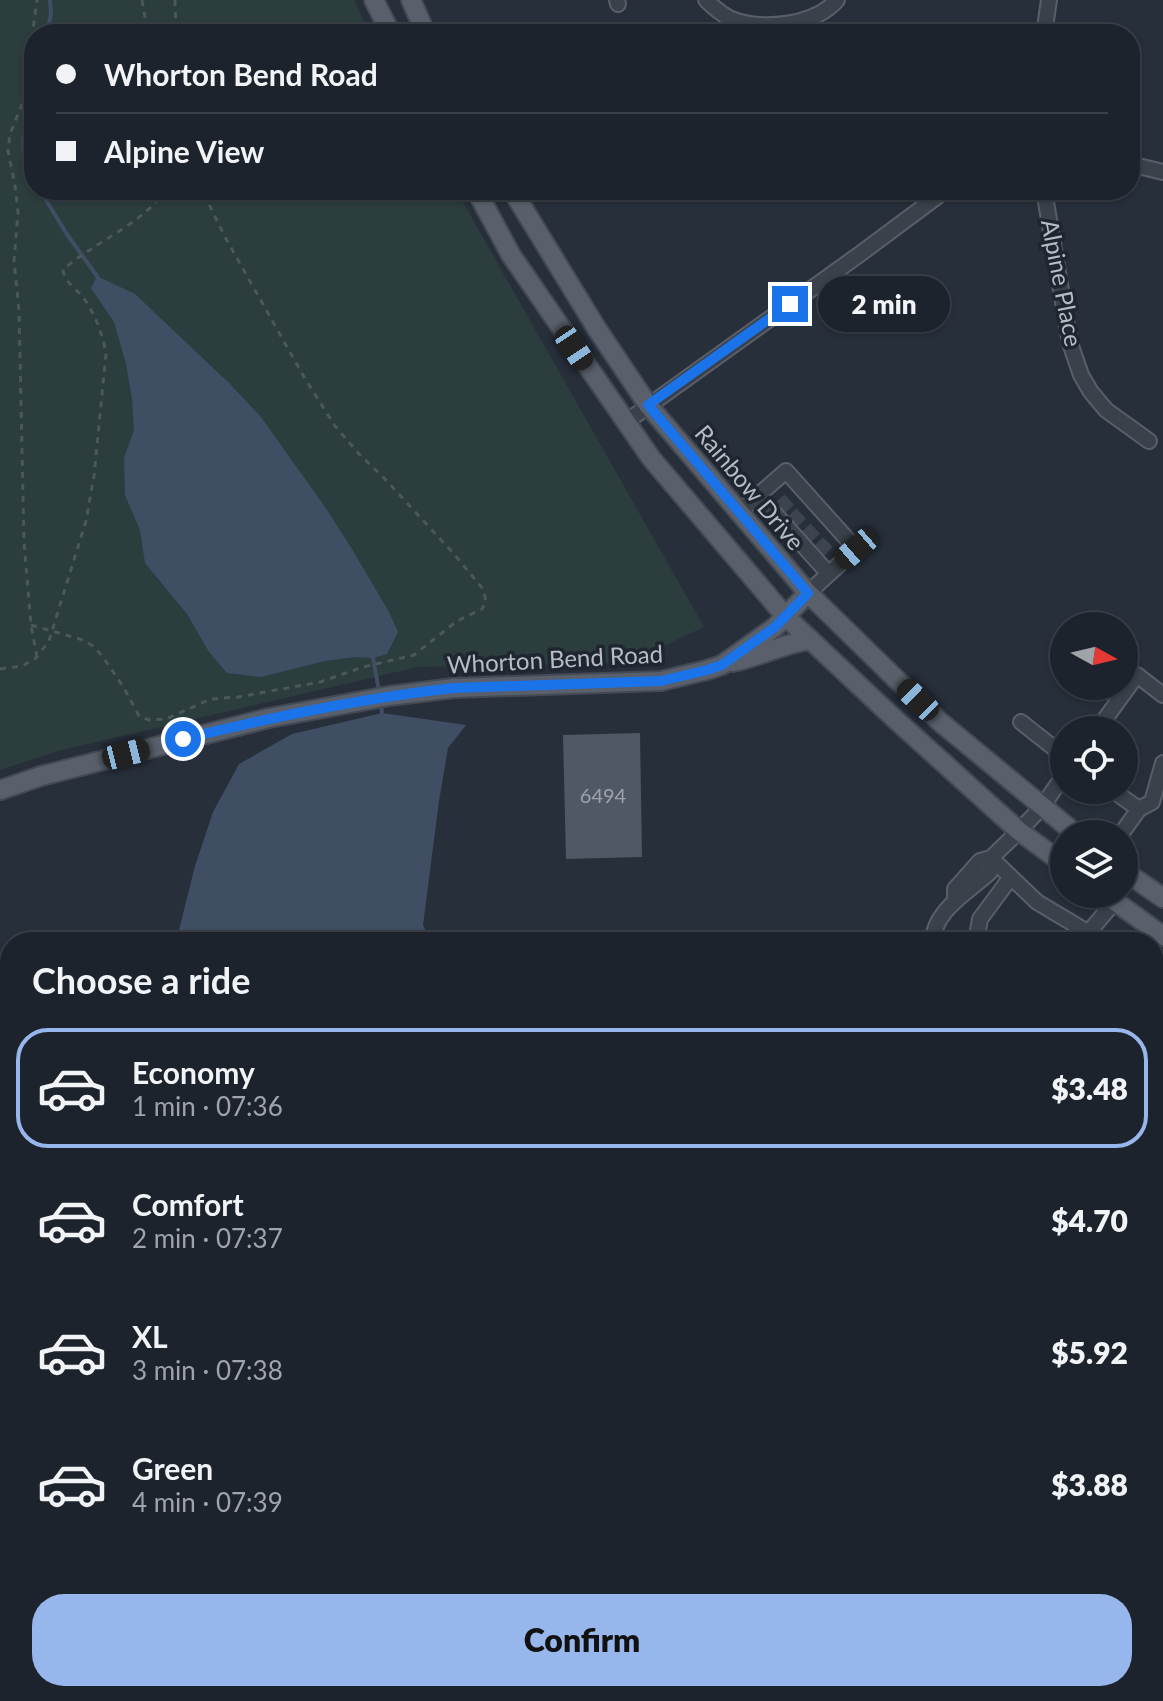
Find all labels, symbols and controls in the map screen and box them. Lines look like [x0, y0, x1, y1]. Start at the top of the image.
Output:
text: Whorton Bend Road [104, 56, 378, 92]
text: Alpine View [104, 133, 264, 169]
street label: Alpine Place [1036, 217, 1089, 349]
callout: 2 min [818, 276, 950, 332]
route end [772, 286, 808, 322]
text: 2 min [852, 288, 916, 320]
car [551, 321, 597, 375]
street label: Rainbow Drive [689, 419, 811, 556]
car [830, 524, 882, 574]
north arrow [1050, 612, 1138, 700]
map controls [1050, 612, 1138, 908]
street label: Whorton Bend Road [446, 638, 664, 679]
car [892, 675, 944, 725]
button: locate [1050, 716, 1138, 804]
route start [165, 721, 201, 757]
car [100, 737, 152, 771]
house number: 6494 [580, 783, 627, 807]
button: layers [1050, 820, 1138, 908]
text: Choose a ride [32, 958, 251, 1002]
icon: car [36, 1052, 108, 1124]
text: Economy [132, 1054, 255, 1090]
text: $3.48 [1051, 1070, 1128, 1106]
text: 1 min · 07:36 [132, 1090, 283, 1122]
icon: car [36, 1184, 108, 1256]
text: Comfort [132, 1186, 244, 1222]
text: $4.70 [1051, 1202, 1128, 1238]
text: 2 min · 07:37 [132, 1222, 283, 1254]
icon: car [36, 1316, 108, 1388]
text: XL [132, 1318, 168, 1354]
text: $5.92 [1051, 1334, 1128, 1370]
text: 3 min · 07:38 [132, 1354, 283, 1386]
icon: car [36, 1448, 108, 1520]
text: Green [132, 1450, 213, 1486]
text: $3.88 [1051, 1466, 1128, 1502]
text: 4 min · 07:39 [132, 1486, 283, 1518]
button: Confirm [32, 1594, 1132, 1686]

